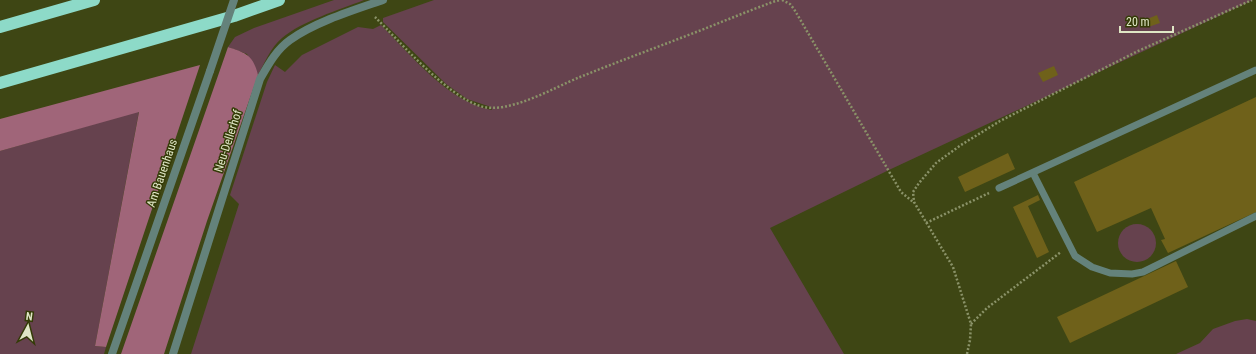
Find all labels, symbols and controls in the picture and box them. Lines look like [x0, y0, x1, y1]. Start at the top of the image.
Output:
scale bar [1120, 8, 1173, 34]
text: 20 m [1126, 15, 1150, 29]
street label: Neu-Dellerhof [211, 108, 245, 174]
street label: Am Bauenhaus [144, 137, 180, 209]
north arrow [8, 306, 48, 346]
text: N [25, 310, 34, 323]

